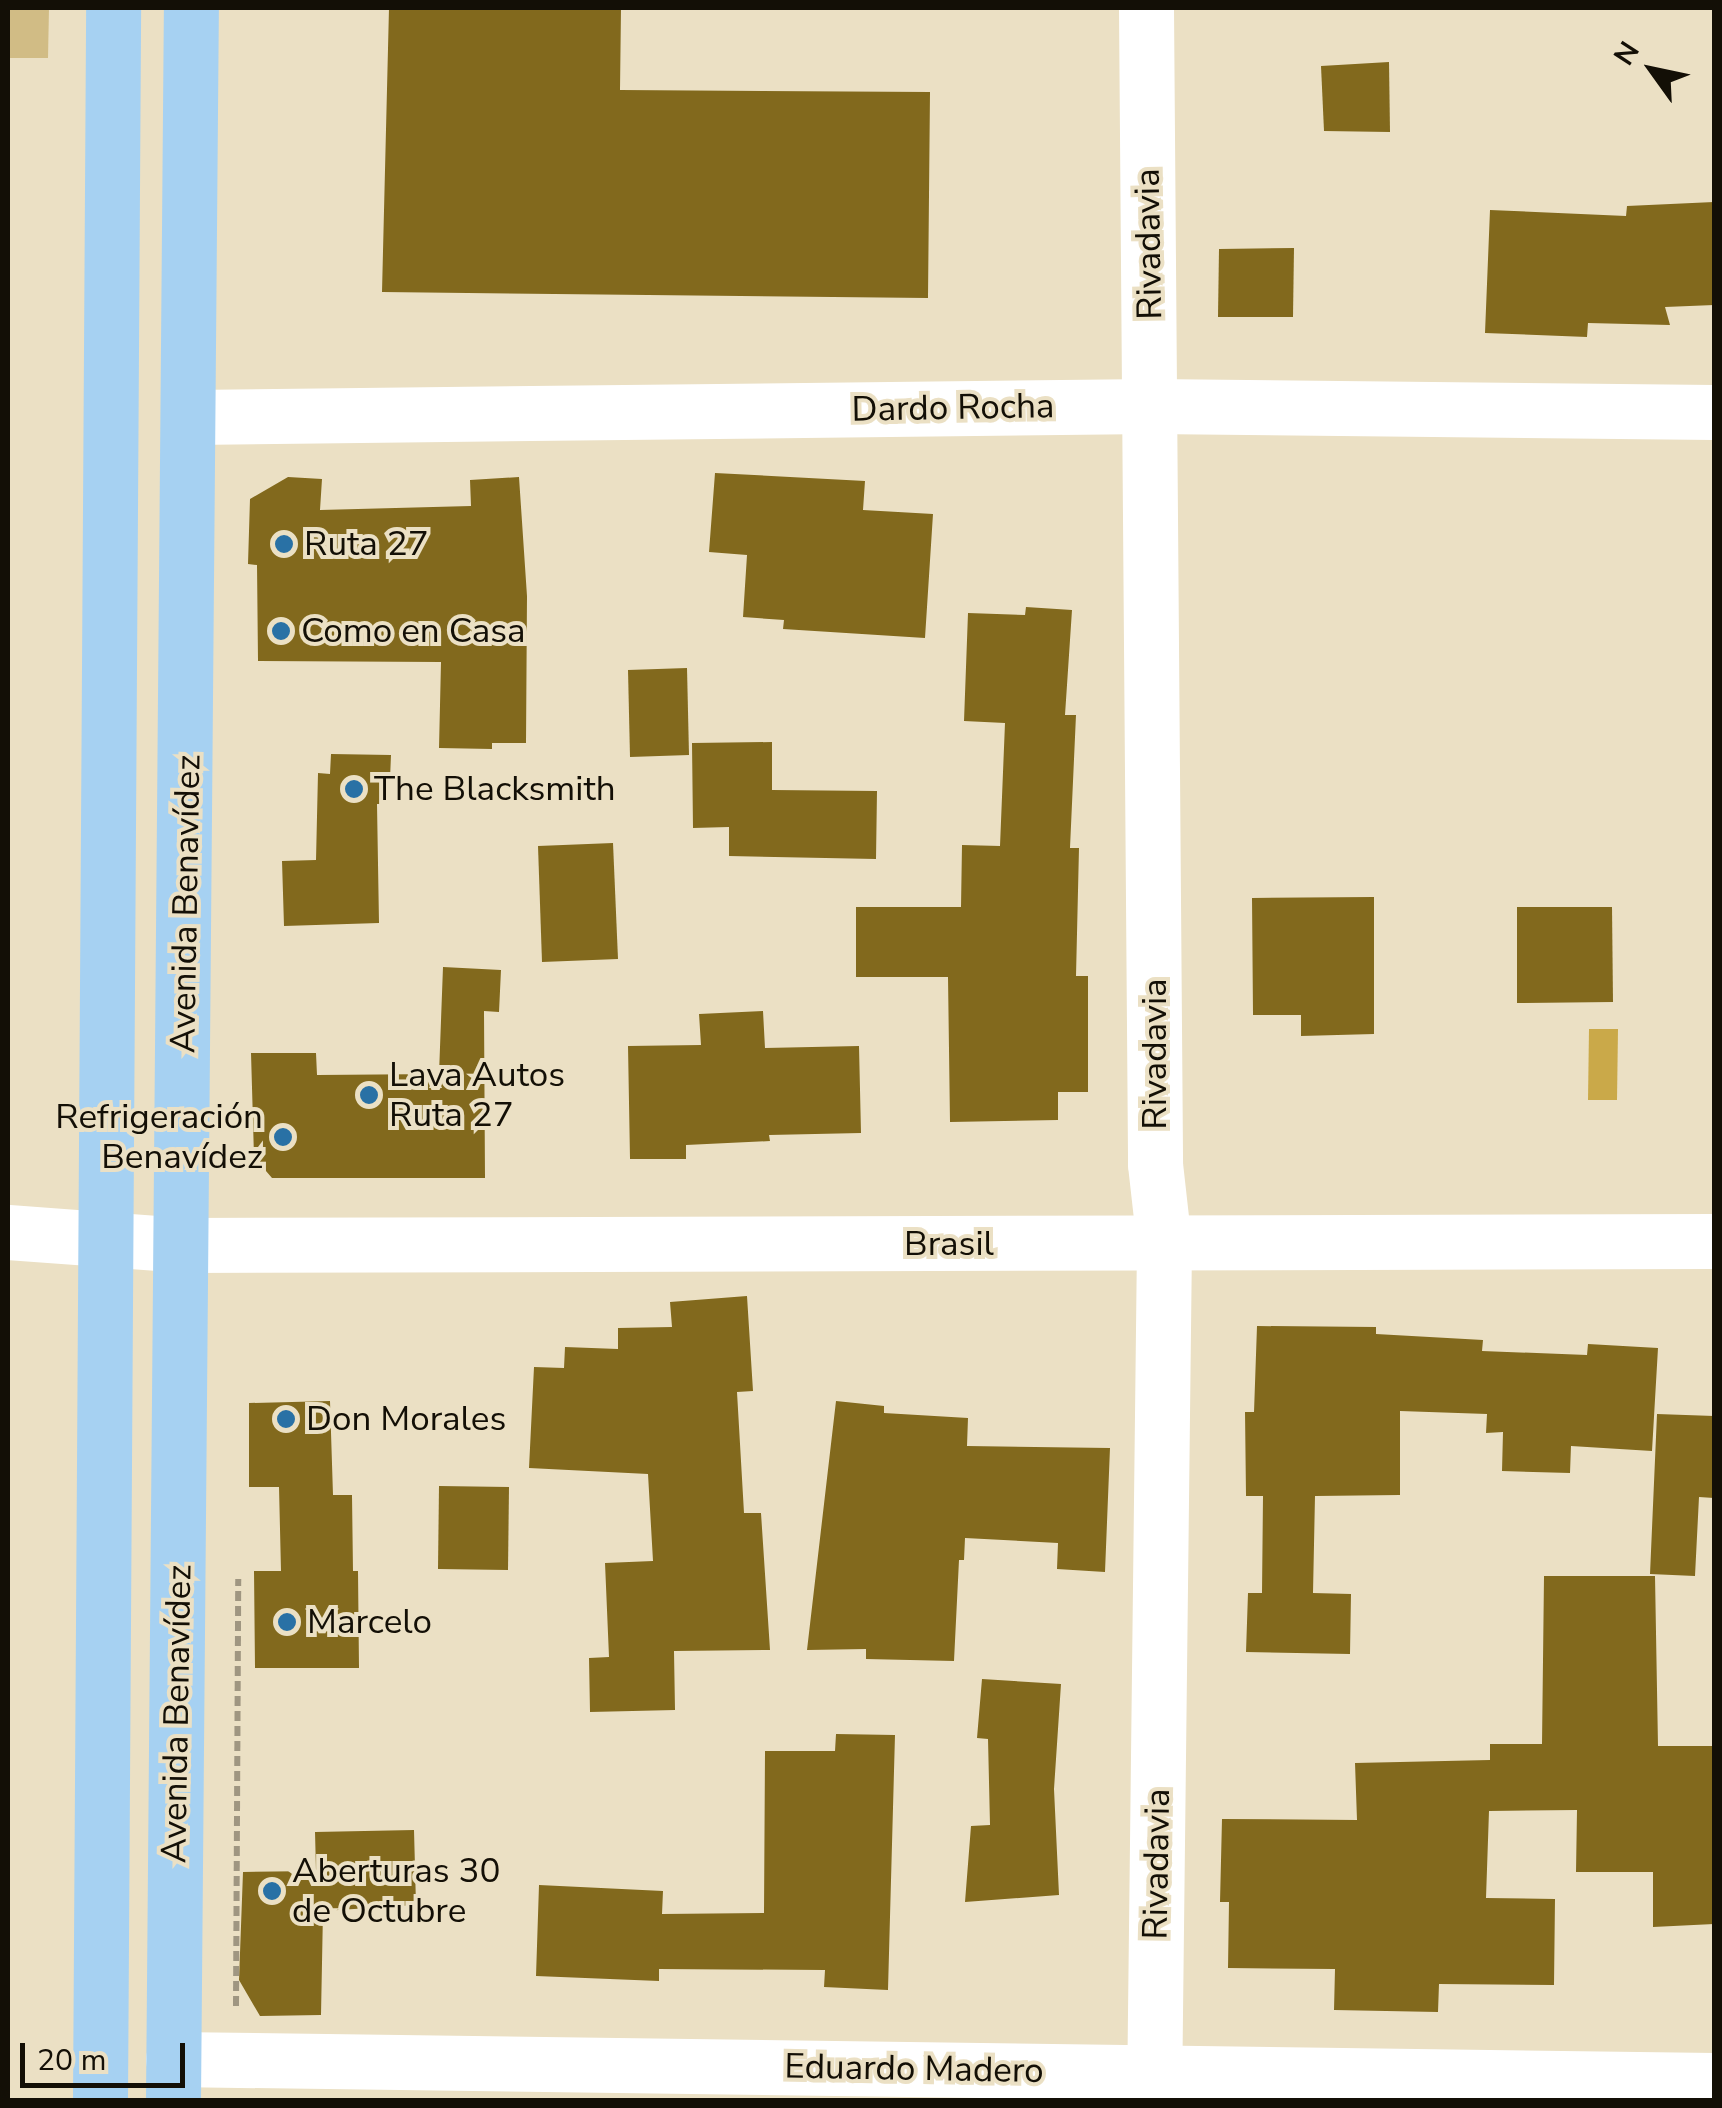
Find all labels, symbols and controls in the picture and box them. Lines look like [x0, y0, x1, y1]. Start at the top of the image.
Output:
north arrow [1602, 20, 1702, 120]
text: N [1605, 35, 1648, 73]
street label: Rivadavia [1127, 168, 1171, 320]
street label: Dardo Rocha [851, 385, 1055, 431]
place label: Ruta 27 [304, 523, 429, 565]
marker: Ruta 27 [273, 533, 295, 555]
place label: Como en Casa [301, 610, 526, 652]
marker: Como en Casa [270, 620, 292, 642]
street label: Avenida Benavídez [162, 754, 210, 1054]
place label: The Blacksmith [374, 768, 616, 810]
marker: The Blacksmith [343, 778, 365, 800]
street label: Rivadavia [1134, 978, 1176, 1130]
place label: Lava Autos Ruta 27 [389, 1054, 565, 1136]
marker: Lava Autos Ruta 27 [358, 1084, 380, 1106]
place label: Refrigeración Benavídez [55, 1096, 263, 1178]
marker: Refrigeración Benavídez [272, 1126, 294, 1148]
street label: Brasil [904, 1223, 994, 1265]
place label: Don Morales [306, 1398, 506, 1440]
marker: Don Morales [275, 1408, 297, 1430]
street label: Avenida Benavídez [153, 1564, 201, 1864]
place label: Marcelo [307, 1601, 432, 1643]
marker: Marcelo [276, 1611, 298, 1633]
street label: Rivadavia [1135, 1788, 1179, 1940]
place label: Aberturas 30 de Octubre [292, 1850, 501, 1932]
marker: Aberturas 30 de Octubre [261, 1880, 283, 1902]
scale bar [25, 2023, 190, 2085]
text: 20 m [37, 2040, 106, 2081]
street label: Eduardo Madero [784, 2046, 1044, 2092]

